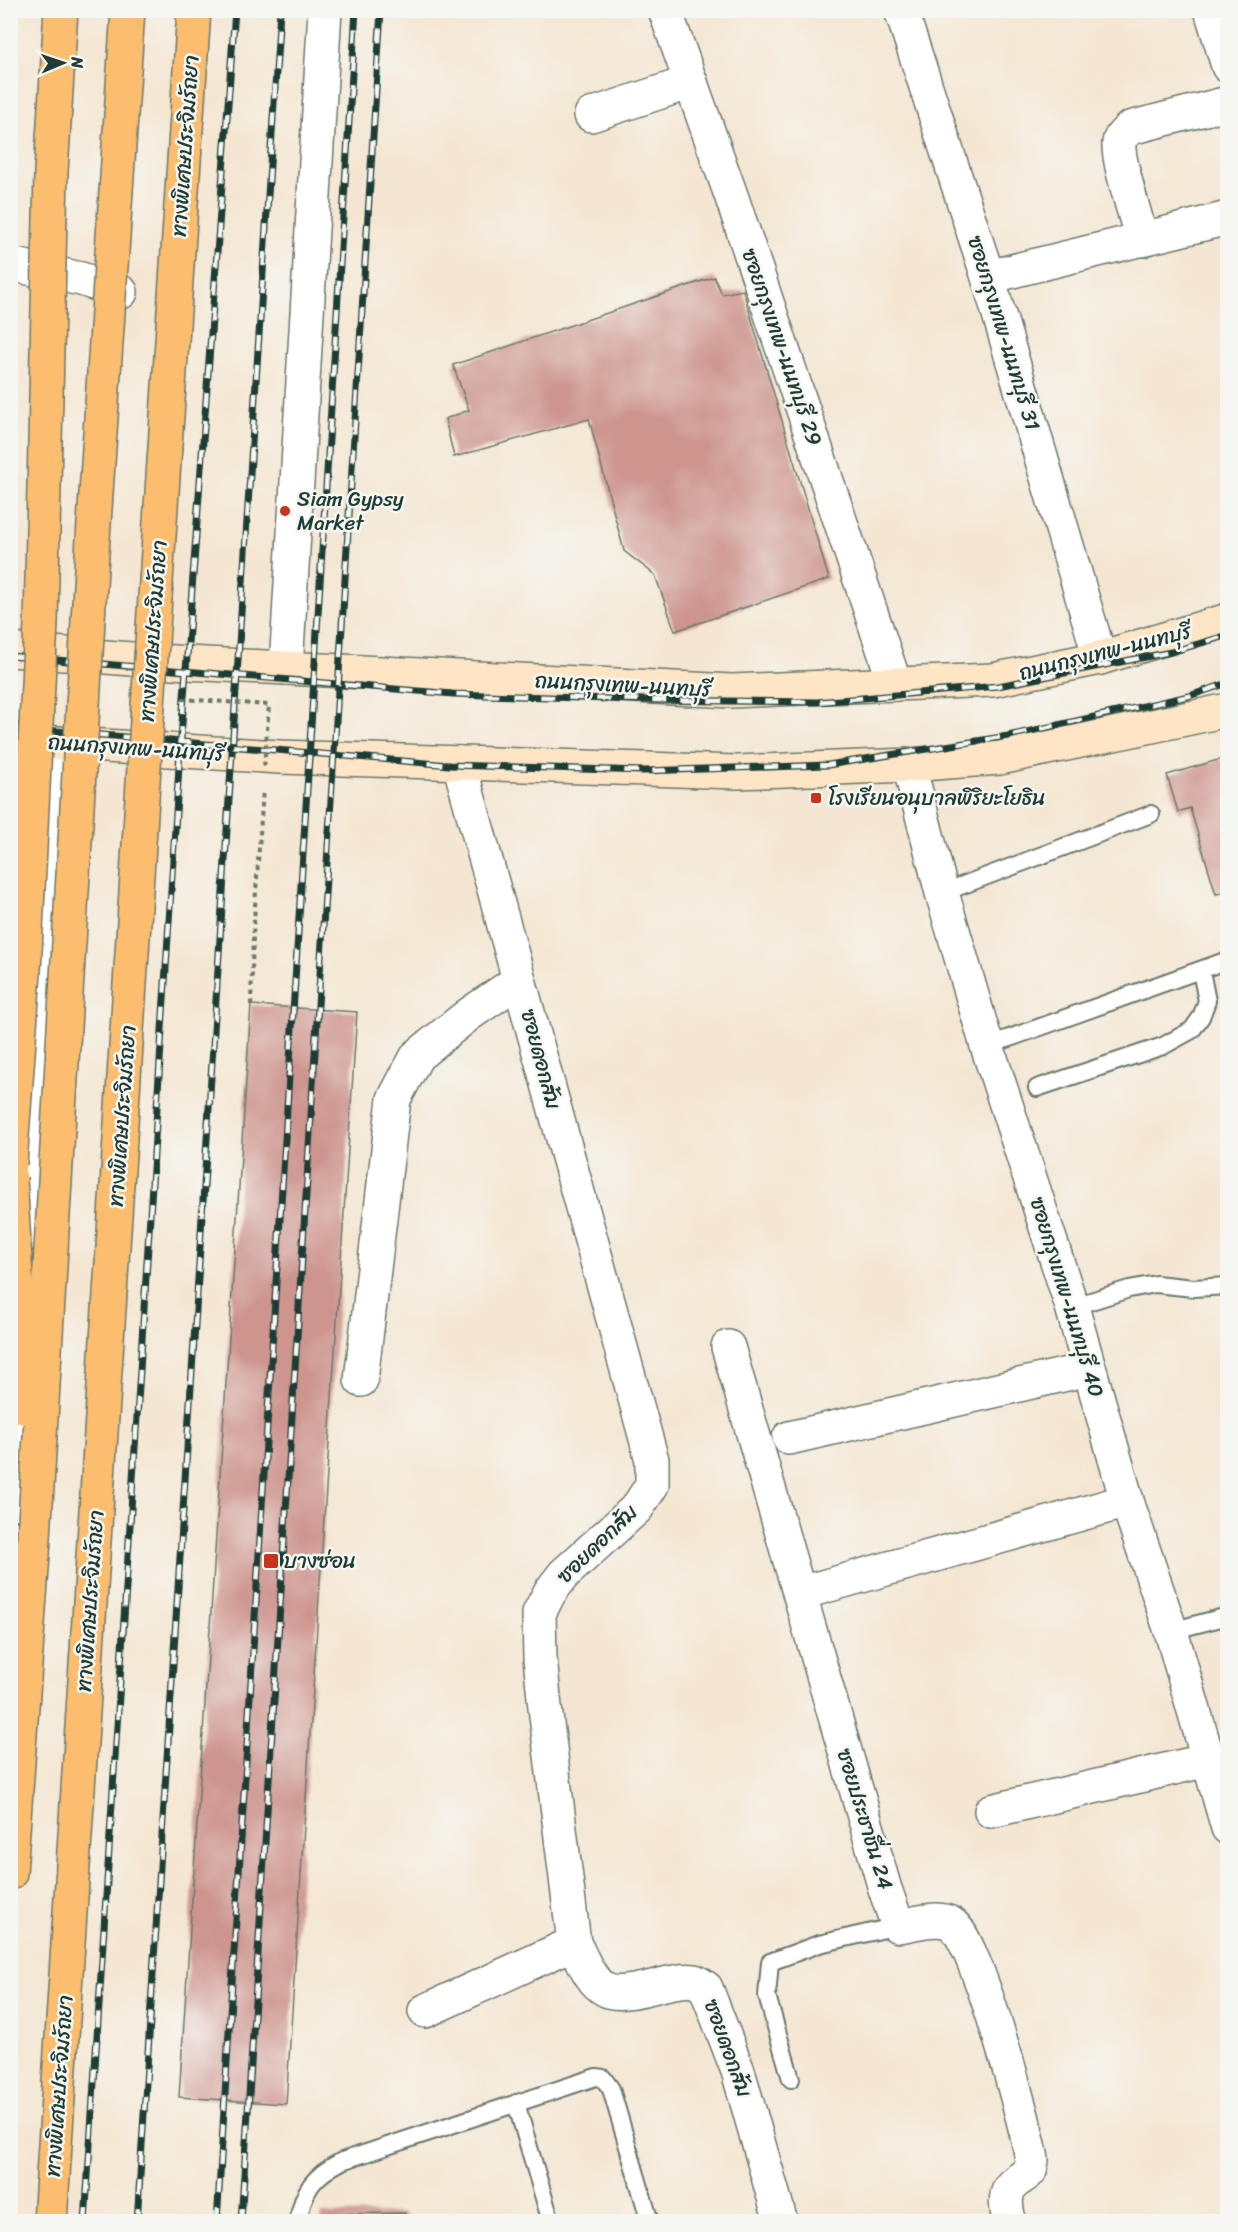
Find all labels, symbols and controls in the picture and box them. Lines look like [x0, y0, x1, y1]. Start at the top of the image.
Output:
north arrow [33, 33, 93, 93]
street label: ทางพิเศษประจิมรัถยา [160, 54, 210, 238]
text: N [63, 55, 92, 69]
street label: ซอยกรุงเทพ-นนทบุรี 31 [956, 231, 1052, 435]
street label: ซอยกรุงเทพ-นนทบุรี 29 [730, 243, 834, 451]
place label: Siam Gypsy Market [297, 480, 404, 542]
marker: Siam Gypsy Market [278, 504, 292, 518]
street label: ทางพิเศษประจิมรัถยา [128, 539, 178, 723]
street label: ถนนกรุงเทพ-นนทบุรี [1015, 611, 1198, 692]
street label: ถนนกรุงเทพ-นนทบุรี [534, 661, 715, 709]
street label: ถนนกรุงเทพ-นนทบุรี [46, 723, 229, 773]
place label: โรงเรียนอนุบาลพิริยะโยธิน [828, 779, 1046, 817]
marker: โรงเรียนอนุบาลพิริยะโยธิน [809, 791, 823, 805]
street label: ซอยดอกส้ม [509, 1005, 573, 1113]
street label: ทางพิเศษประจิมรัถยา [97, 1024, 147, 1208]
street label: ซอยกรุงเทพ-นนทบุรี 40 [1018, 1192, 1116, 1402]
street label: ซอยดอกส้ม [547, 1495, 647, 1593]
street label: ทางพิเศษประจิมรัถยา [65, 1509, 115, 1693]
place label: บางซ่อน [284, 1542, 356, 1580]
marker: บางซ่อน [262, 1552, 280, 1570]
street label: ซอยประชาชื่น 24 [826, 1744, 904, 1894]
street label: ทางพิเศษประจิมรัถยา [34, 1994, 84, 2178]
street label: ซอยดอกส้ม [693, 1994, 763, 2103]

